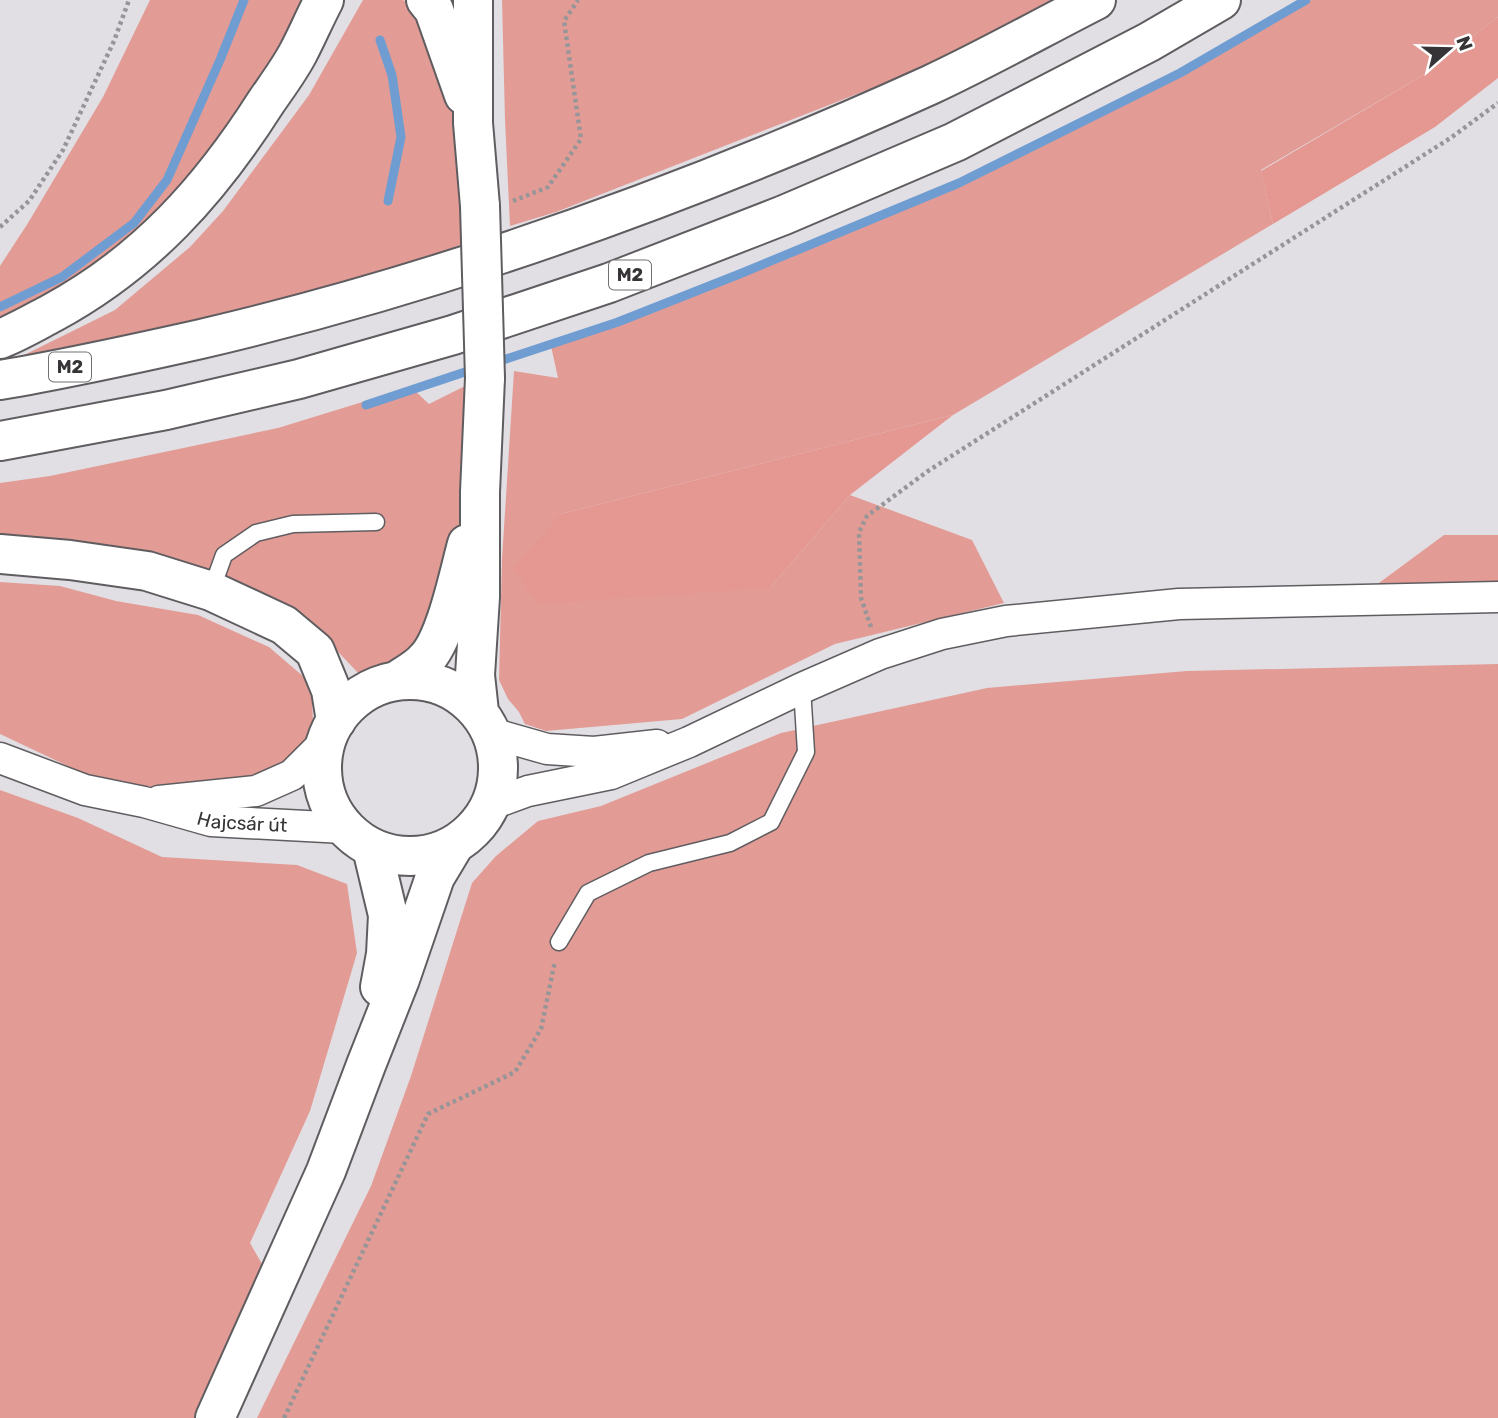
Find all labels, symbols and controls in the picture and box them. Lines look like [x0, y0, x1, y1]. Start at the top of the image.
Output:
north arrow [1414, 14, 1484, 84]
text: N [1451, 33, 1478, 54]
road number: M2 [609, 260, 651, 290]
road number: M2 [49, 352, 91, 382]
street label: Hajcsár út [195, 807, 288, 837]

